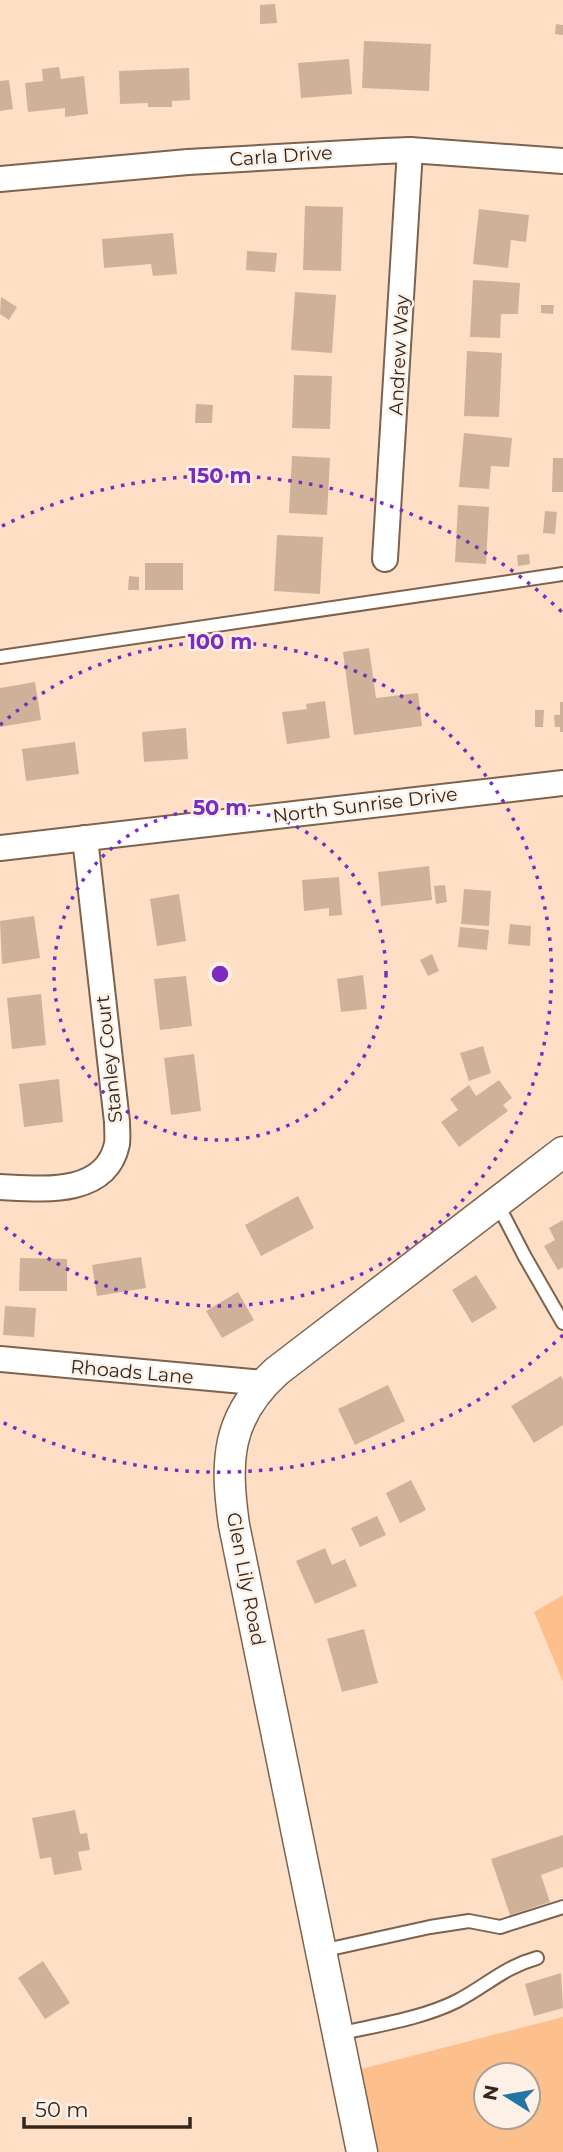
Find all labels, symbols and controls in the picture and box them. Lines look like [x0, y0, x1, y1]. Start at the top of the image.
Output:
street label: Carla Drive [229, 141, 333, 171]
street label: Andrew Way [384, 293, 414, 416]
text: 150 m [189, 463, 251, 488]
text: 100 m [188, 629, 252, 654]
street label: North Sunrise Drive [271, 782, 459, 828]
text: 50 m [193, 795, 247, 820]
centre of rings [208, 962, 232, 986]
street label: Stanley Court [91, 994, 127, 1124]
street label: Rhoads Lane [69, 1355, 195, 1389]
street label: Glen Lily Road [222, 1510, 270, 1648]
north arrow [472, 2061, 542, 2131]
text: N [478, 2083, 504, 2103]
scale bar [24, 2086, 191, 2130]
text: 50 m [35, 2097, 89, 2122]

